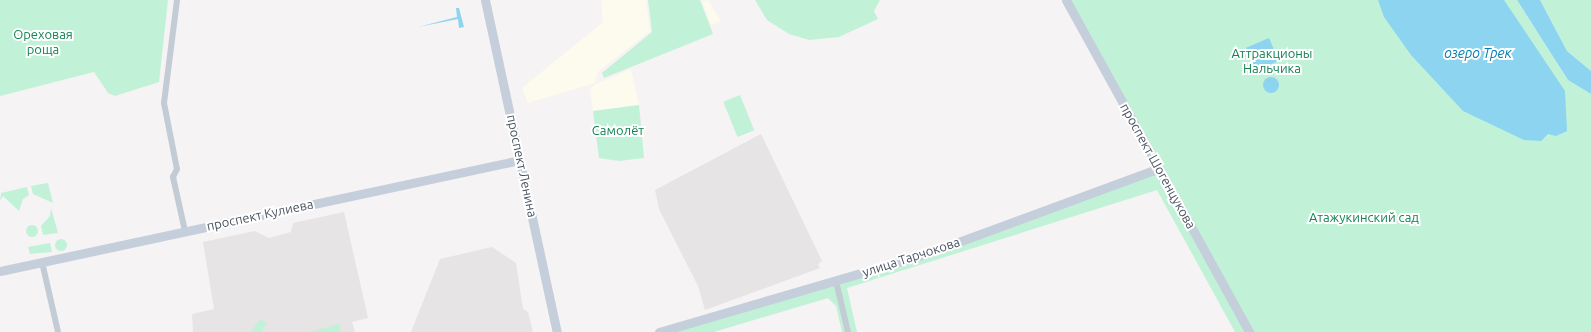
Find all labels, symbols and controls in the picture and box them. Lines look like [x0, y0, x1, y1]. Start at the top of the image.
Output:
park label: Ореховая роща [13, 27, 73, 58]
water label: озеро Трек [1444, 45, 1512, 61]
park label: Аттракционы Нальчика [1231, 46, 1313, 77]
street label: проспект Шогенцукова [1117, 101, 1199, 231]
street label: проспект Ленина [504, 113, 540, 219]
park label: Самолёт [592, 122, 644, 138]
street label: проспект Кулиева [205, 196, 315, 234]
park label: Атажукинский сад [1309, 209, 1419, 225]
street label: улица Тарчокова [860, 234, 962, 280]

